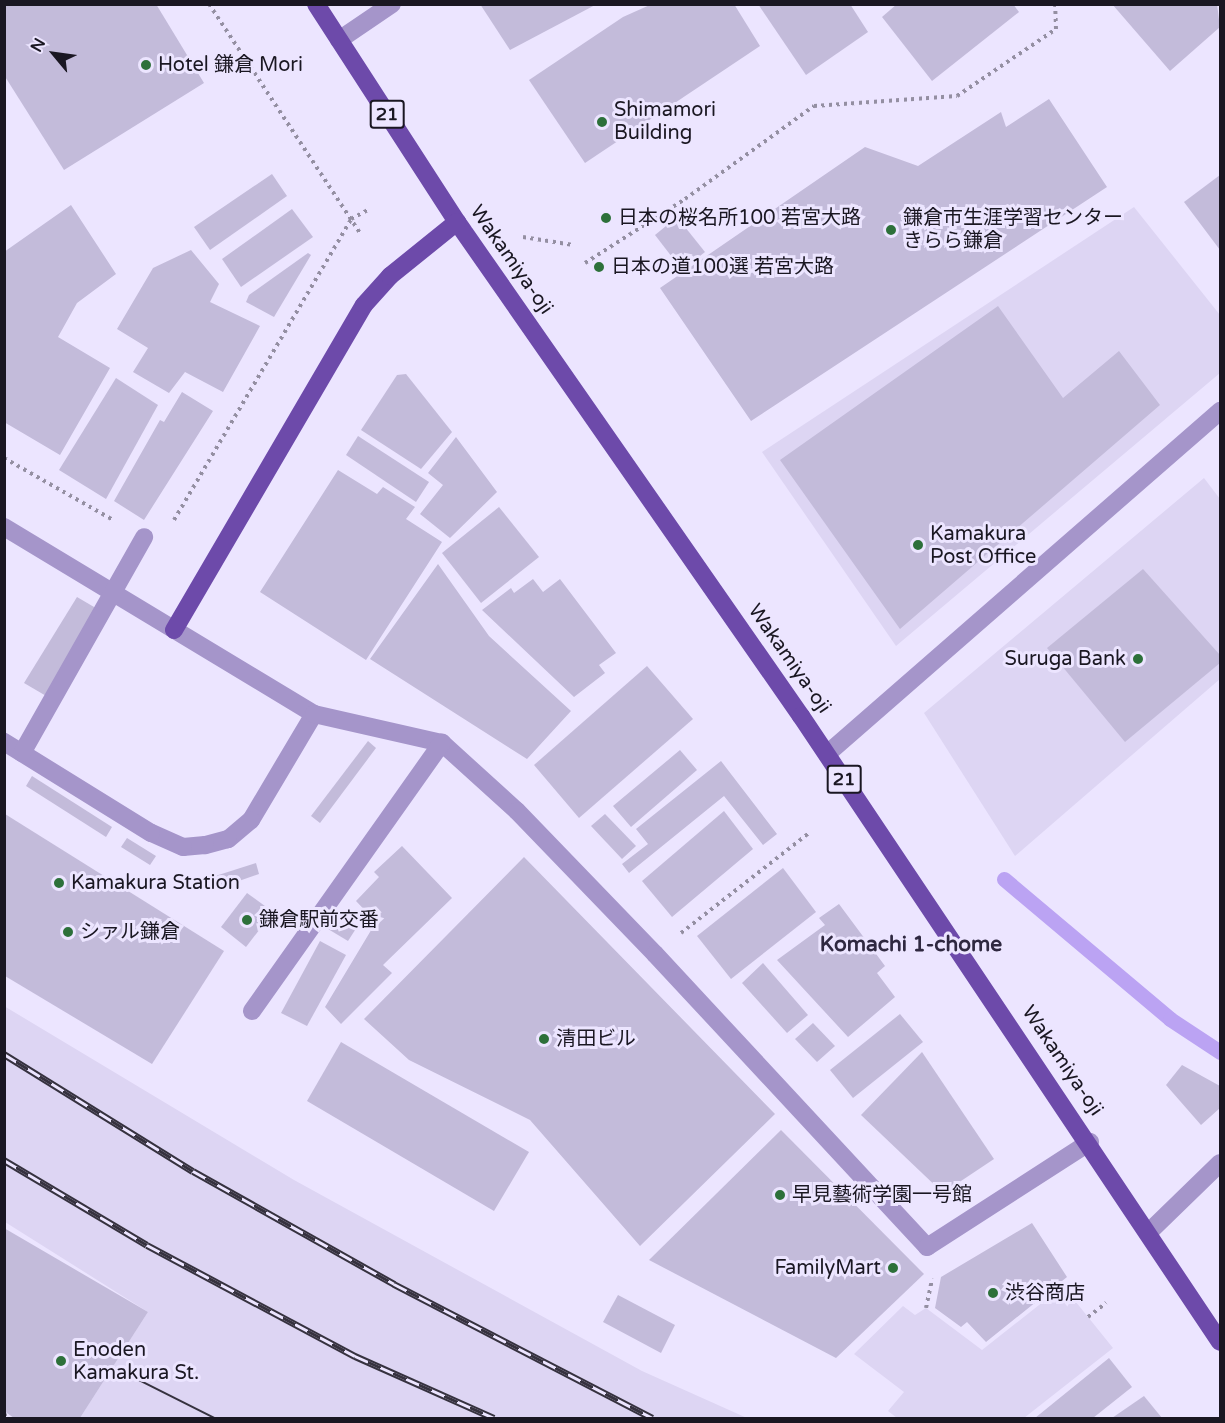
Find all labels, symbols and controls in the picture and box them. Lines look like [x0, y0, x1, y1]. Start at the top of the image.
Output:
north arrow [24, 24, 84, 84]
text: N [26, 35, 50, 56]
place label: Hotel 鎌倉 Mori [158, 53, 303, 77]
marker: Hotel 鎌倉 Mori [139, 58, 153, 72]
place label: Shimamori Building [614, 98, 716, 145]
road number: 21 [369, 99, 405, 129]
marker: Shimamori Building [595, 115, 609, 129]
street label: Wakamiya-oji [464, 201, 558, 319]
place label: 日本の桜名所100 若宮大路 [618, 206, 861, 230]
place label: 鎌倉市生涯学習センター きらら鎌倉 [903, 207, 1123, 254]
marker: 日本の桜名所100 若宮大路 [599, 211, 613, 225]
marker: 鎌倉市生涯学習センター きらら鎌倉 [884, 223, 898, 237]
place label: 日本の道100選 若宮大路 [611, 255, 834, 279]
marker: 日本の道100選 若宮大路 [592, 260, 606, 274]
place label: Kamakura Post Office [930, 522, 1036, 569]
marker: Kamakura Post Office [911, 538, 925, 552]
street label: Wakamiya-oji [742, 600, 836, 718]
place label: Suruga Bank [1005, 647, 1126, 671]
marker: Suruga Bank [1131, 652, 1145, 666]
road number: 21 [826, 764, 862, 794]
place label: Kamakura Station [71, 871, 240, 895]
marker: Kamakura Station [52, 876, 66, 890]
place label: 鎌倉駅前交番 [259, 908, 379, 932]
marker: 鎌倉駅前交番 [240, 913, 254, 927]
place label: シァル鎌倉 [80, 920, 180, 944]
marker: シァル鎌倉 [61, 925, 75, 939]
district label: Komachi 1-chome [820, 932, 1002, 958]
street label: Wakamiya-oji [1016, 1001, 1108, 1121]
place label: 清田ビル [556, 1027, 636, 1051]
marker: 清田ビル [537, 1032, 551, 1046]
place label: 早見藝術学園一号館 [792, 1183, 972, 1207]
marker: 早見藝術学園一号館 [773, 1188, 787, 1202]
place label: FamilyMart [774, 1256, 881, 1280]
marker: FamilyMart [886, 1261, 900, 1275]
place label: 渋谷商店 [1005, 1281, 1085, 1305]
marker: 渋谷商店 [986, 1286, 1000, 1300]
place label: Enoden Kamakura St. [73, 1338, 199, 1385]
marker: Enoden Kamakura St. [54, 1354, 68, 1368]

